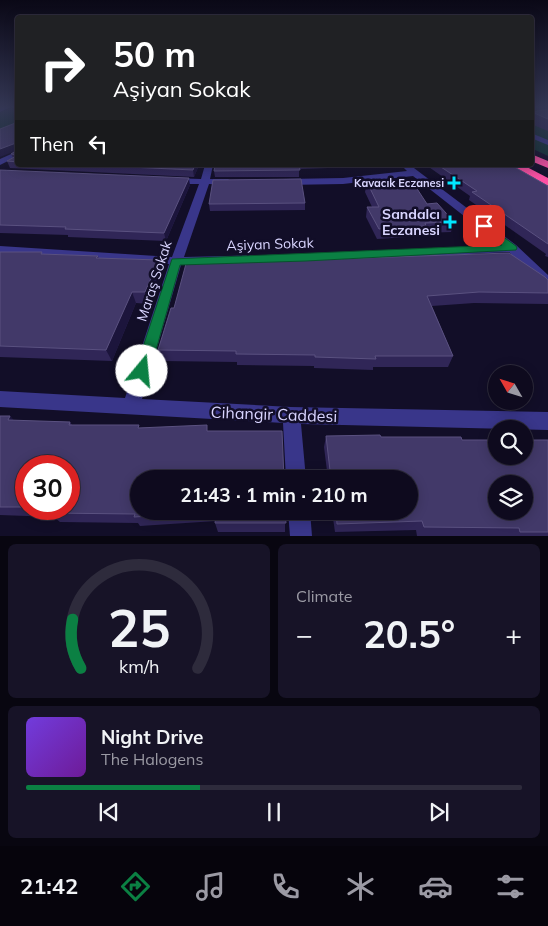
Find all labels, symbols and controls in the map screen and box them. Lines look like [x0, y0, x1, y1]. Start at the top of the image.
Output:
text: 50 m [113, 32, 196, 76]
icon: right [30, 35, 95, 100]
text: Aşiyan Sokak [113, 75, 251, 103]
icon: left [84, 130, 112, 158]
text: Then [30, 132, 74, 156]
place label: Kavacık Eczanesi [354, 176, 444, 190]
marker: Kavacık Eczanesi [448, 177, 460, 189]
place label: Sandalcı Eczanesi [382, 205, 440, 239]
pin [463, 205, 505, 247]
icon: arrive [470, 212, 498, 240]
marker: Sandalcı Eczanesi [444, 216, 456, 228]
street label: Aşiyan Sokak [226, 233, 315, 255]
street label: Maraş Sokak [132, 238, 176, 324]
position arrow [115, 344, 167, 396]
north arrow [488, 365, 532, 410]
map controls [488, 365, 533, 520]
street label: Cihangir Caddesi [210, 402, 338, 426]
button: search [488, 420, 533, 465]
speed limit sign: 30 [15, 455, 80, 520]
button: layers [488, 475, 533, 520]
text: 21:43 · 1 min · 210 m [180, 483, 368, 507]
text: Climate [296, 586, 352, 606]
text: 25 [108, 595, 170, 660]
text: 20.5° [363, 610, 455, 658]
text: − [296, 617, 313, 652]
text: + [505, 617, 522, 652]
text: km/h [119, 655, 159, 677]
text: Night Drive [101, 725, 203, 749]
text: The Halogens [101, 749, 203, 769]
icon: previous [95, 798, 123, 826]
icon: pause [260, 798, 288, 826]
icon: next [425, 798, 453, 826]
icon: directions [118, 869, 153, 904]
icon: music [193, 869, 228, 904]
icon: phone [268, 869, 303, 904]
icon: climate [343, 869, 378, 904]
icon: car [418, 869, 453, 904]
icon: filters [493, 869, 528, 904]
text: 21:42 [20, 872, 78, 900]

